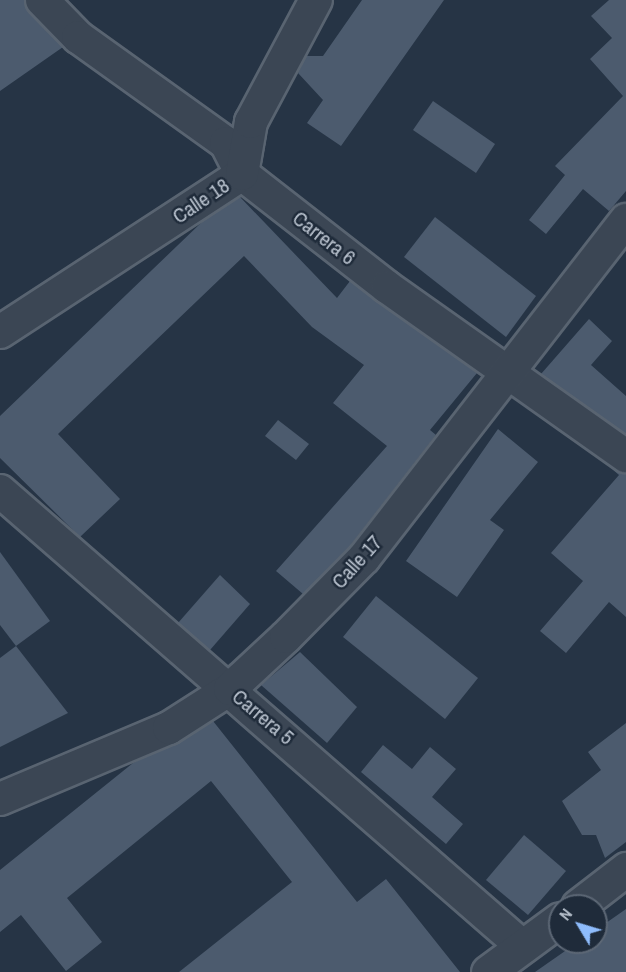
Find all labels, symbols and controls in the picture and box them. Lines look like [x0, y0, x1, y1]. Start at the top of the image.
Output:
street label: Calle 18 [168, 173, 234, 229]
street label: Carrera 6 [288, 206, 360, 270]
street label: Calle 17 [327, 530, 387, 594]
street label: Carrera 5 [227, 684, 299, 750]
north arrow [548, 894, 608, 954]
text: N [554, 904, 577, 925]

